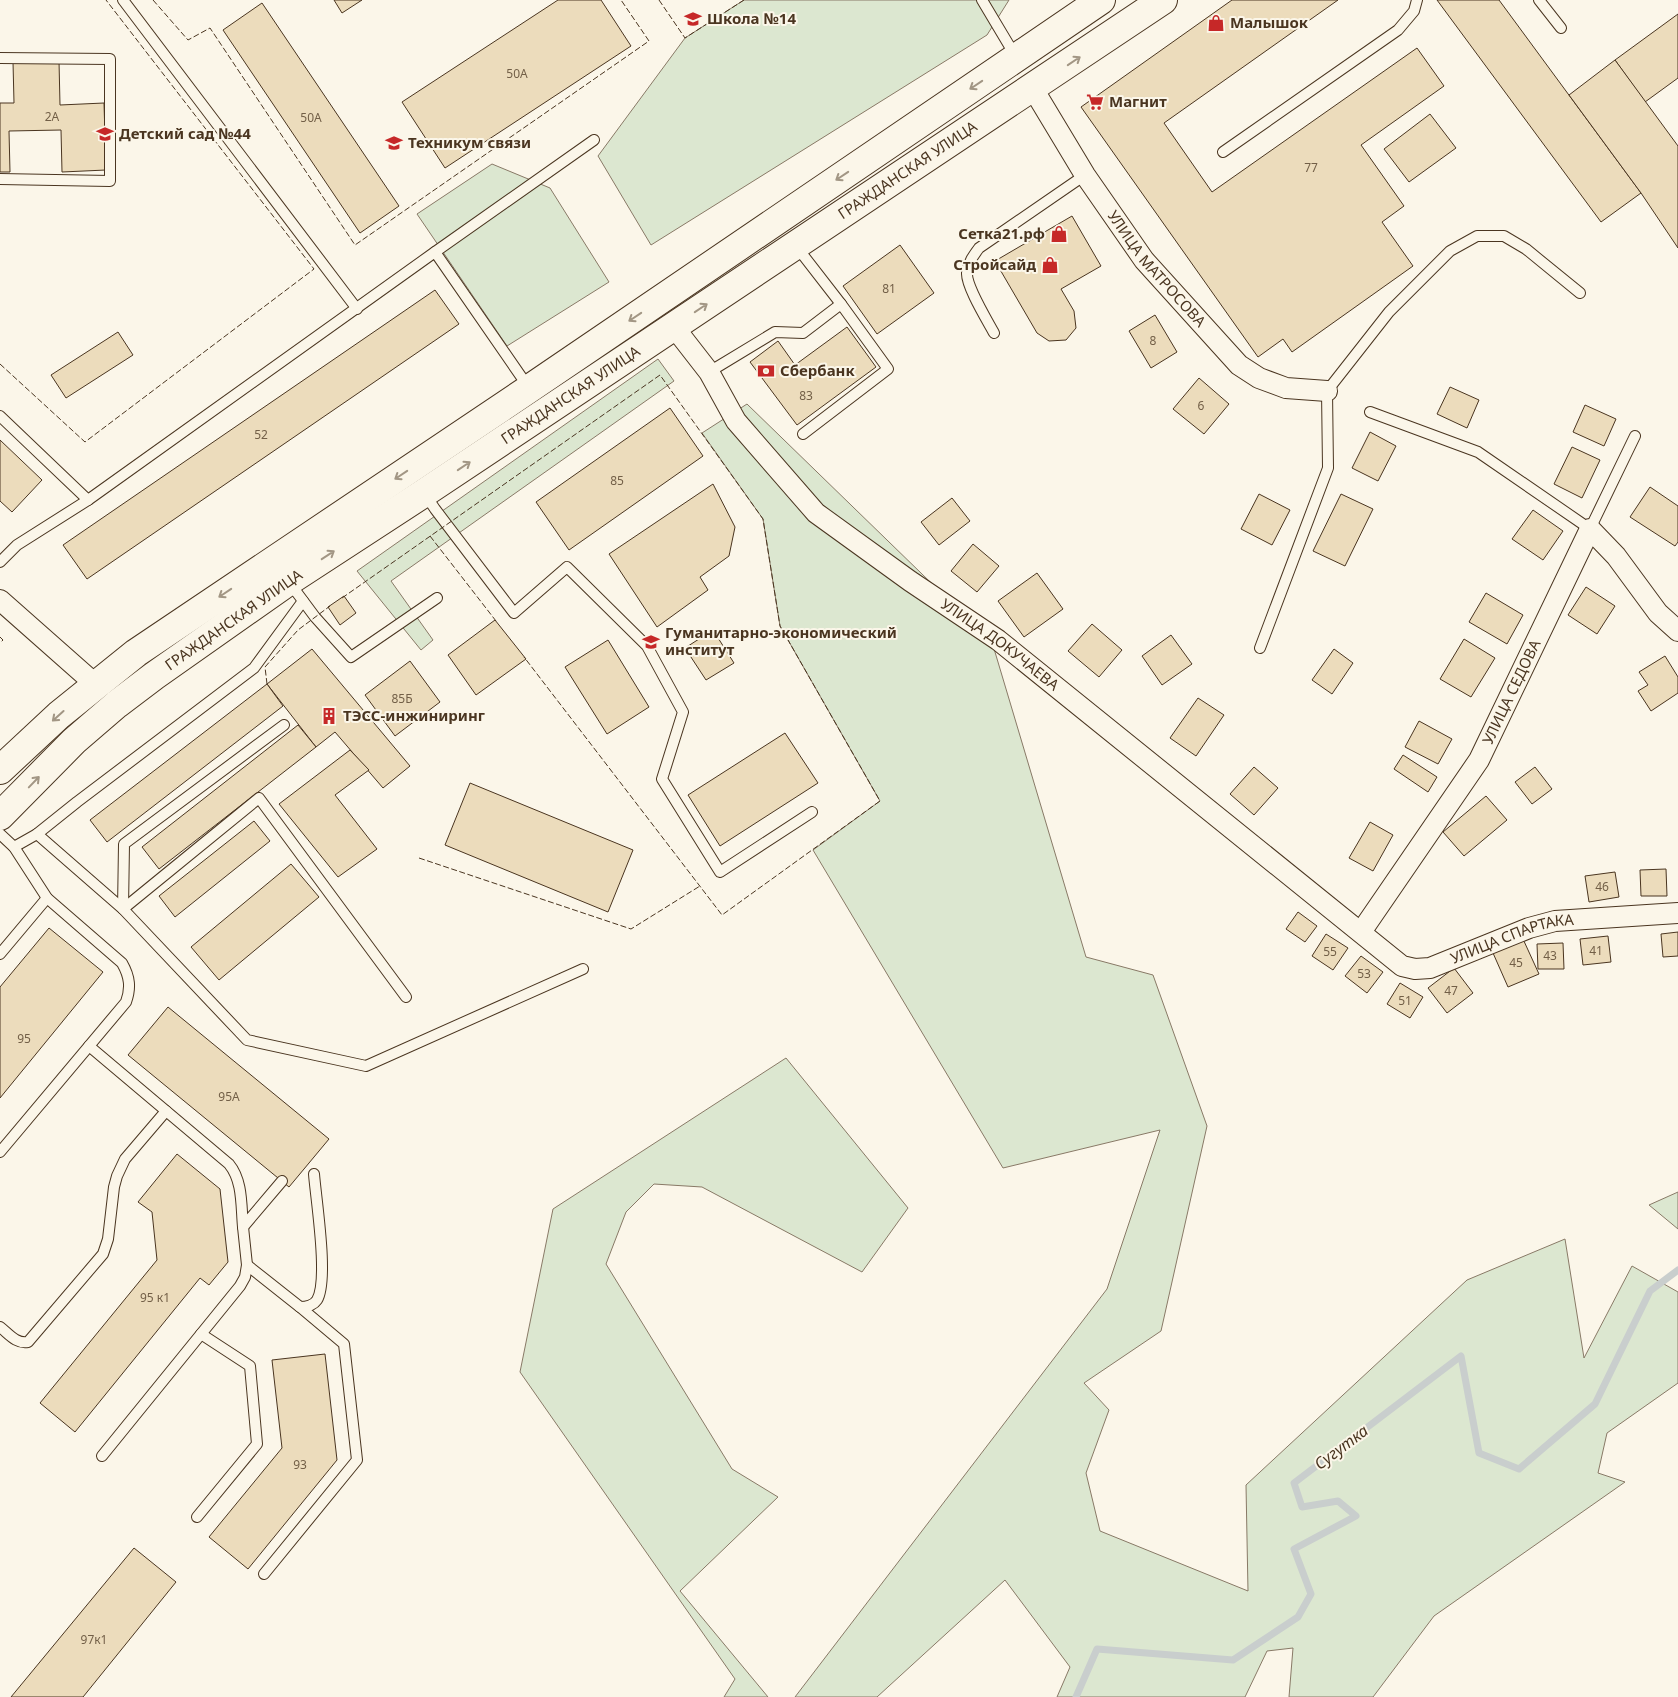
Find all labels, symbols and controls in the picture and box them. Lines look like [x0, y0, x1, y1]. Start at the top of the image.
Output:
place label: Школа №14 [707, 8, 796, 28]
school or university icon: Школа №14 [683, 9, 703, 29]
place label: Малышок [1230, 12, 1309, 32]
shop icon: Малышок [1206, 13, 1226, 33]
one-way arrow [1066, 56, 1080, 66]
house number: 50А [506, 65, 528, 82]
one-way arrow [969, 80, 983, 90]
place label: Магнит [1109, 91, 1167, 111]
supermarket icon: Магнит [1085, 92, 1105, 112]
house number: 2А [45, 108, 60, 125]
house number: 50А [300, 109, 322, 126]
street label: ГРАЖДАНСКАЯ УЛИЦА [834, 116, 981, 223]
place label: Детский сад №44 [119, 123, 251, 143]
school or university icon: Детский сад №44 [95, 124, 115, 144]
place label: Техникум связи [408, 132, 531, 152]
school or university icon: Техникум связи [384, 133, 404, 153]
house number: 77 [1304, 159, 1318, 176]
one-way arrow [835, 172, 849, 182]
street label: УЛИЦА МАТРОСОВА [1104, 206, 1211, 331]
place label: Сетка21.рф [958, 223, 1045, 243]
shop icon: Сетка21.рф [1049, 224, 1069, 244]
place label: Стройсайд [953, 254, 1036, 274]
shop icon: Стройсайд [1040, 255, 1060, 275]
house number: 81 [882, 280, 896, 297]
one-way arrow [694, 303, 708, 313]
one-way arrow [628, 312, 642, 322]
house number: 8 [1150, 332, 1157, 349]
street label: ГРАЖДАНСКАЯ УЛИЦА [497, 340, 644, 448]
place label: Сбербанк [780, 360, 855, 380]
bank icon: Сбербанк [756, 361, 776, 381]
house number: 83 [799, 387, 813, 404]
house number: 6 [1198, 397, 1205, 414]
house number: 52 [254, 426, 268, 443]
one-way arrow [457, 461, 471, 471]
one-way arrow [395, 470, 409, 480]
house number: 85 [610, 472, 624, 489]
one-way arrow [321, 550, 335, 560]
street label: ГРАЖДАНСКАЯ УЛИЦА [161, 564, 306, 674]
one-way arrow [218, 588, 232, 598]
street label: УЛИЦА ДОКУЧАЕВА [937, 593, 1064, 695]
place label: Гуманитарно-экономический институт [665, 622, 897, 659]
school or university icon: Гуманитарно-экономический институт [641, 632, 661, 652]
street label: УЛИЦА СЕДОВА [1477, 636, 1545, 747]
house number: 85Б [391, 690, 413, 707]
place label: ТЭСС-инжиниринг [343, 705, 485, 725]
building icon: ТЭСС-инжиниринг [319, 706, 339, 726]
one-way arrow [52, 710, 65, 722]
one-way arrow [28, 775, 40, 788]
house number: 46 [1595, 878, 1609, 895]
street label: УЛИЦА СПАРТАКА [1447, 909, 1575, 968]
house number: 41 [1589, 942, 1603, 959]
house number: 55 [1323, 943, 1337, 960]
house number: 43 [1543, 947, 1557, 964]
house number: 45 [1509, 954, 1523, 971]
house number: 53 [1357, 965, 1371, 982]
house number: 47 [1444, 982, 1458, 999]
house number: 51 [1398, 992, 1412, 1009]
house number: 95 [17, 1030, 31, 1047]
house number: 95А [218, 1088, 240, 1105]
house number: 95 к1 [140, 1289, 170, 1306]
water label: Сугутка [1309, 1419, 1373, 1475]
house number: 93 [293, 1456, 307, 1473]
house number: 97к1 [81, 1631, 107, 1648]

